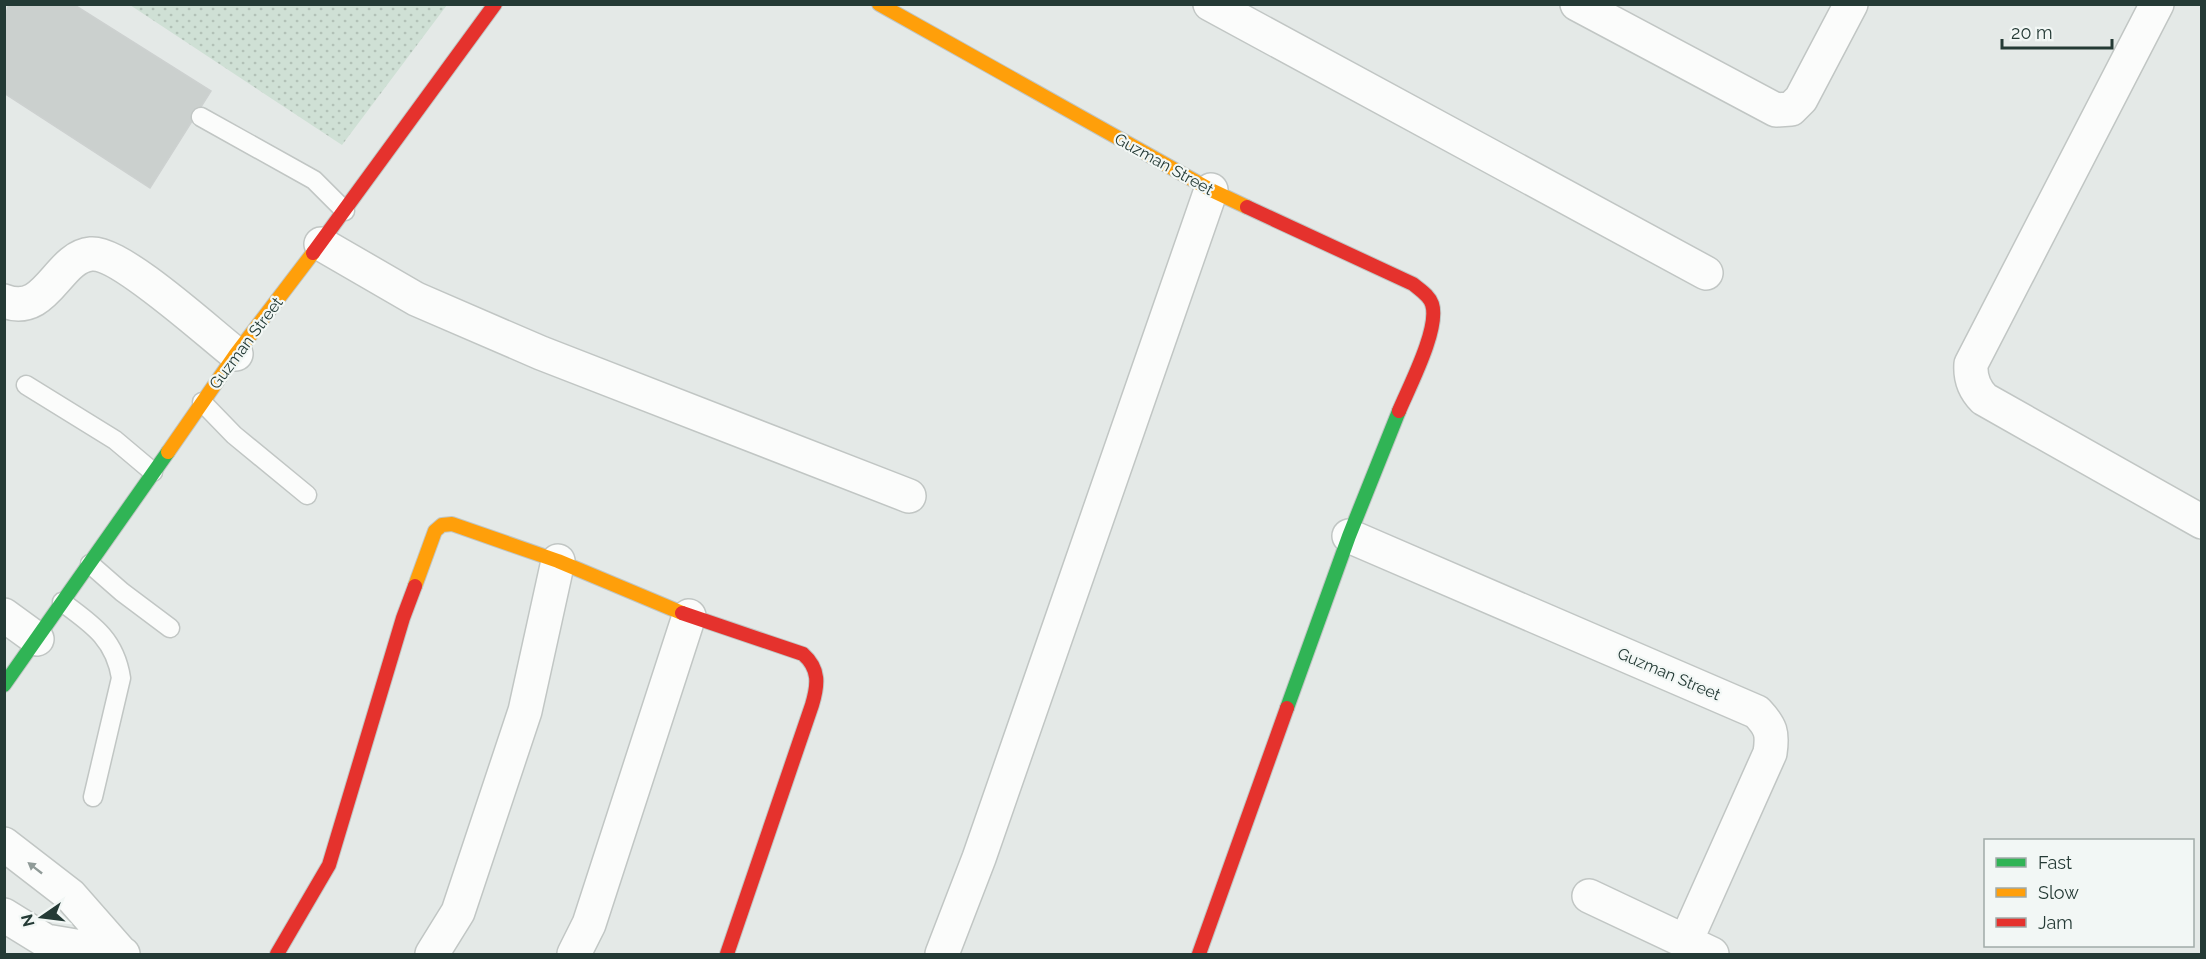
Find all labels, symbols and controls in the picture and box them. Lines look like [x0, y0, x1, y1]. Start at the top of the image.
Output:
scale bar [2002, 12, 2112, 50]
text: 20 m [2011, 22, 2053, 43]
street label: Guzman Street [1111, 129, 1217, 199]
street label: Guzman Street [205, 293, 287, 393]
street label: Guzman Street [1615, 644, 1724, 704]
legend [1984, 839, 2194, 947]
text: Fast [2038, 852, 2072, 873]
one-way arrow [27, 861, 43, 874]
text: Slow [2038, 882, 2079, 903]
north arrow [12, 887, 72, 947]
text: N [17, 912, 39, 929]
text: Jam [2038, 912, 2073, 933]

